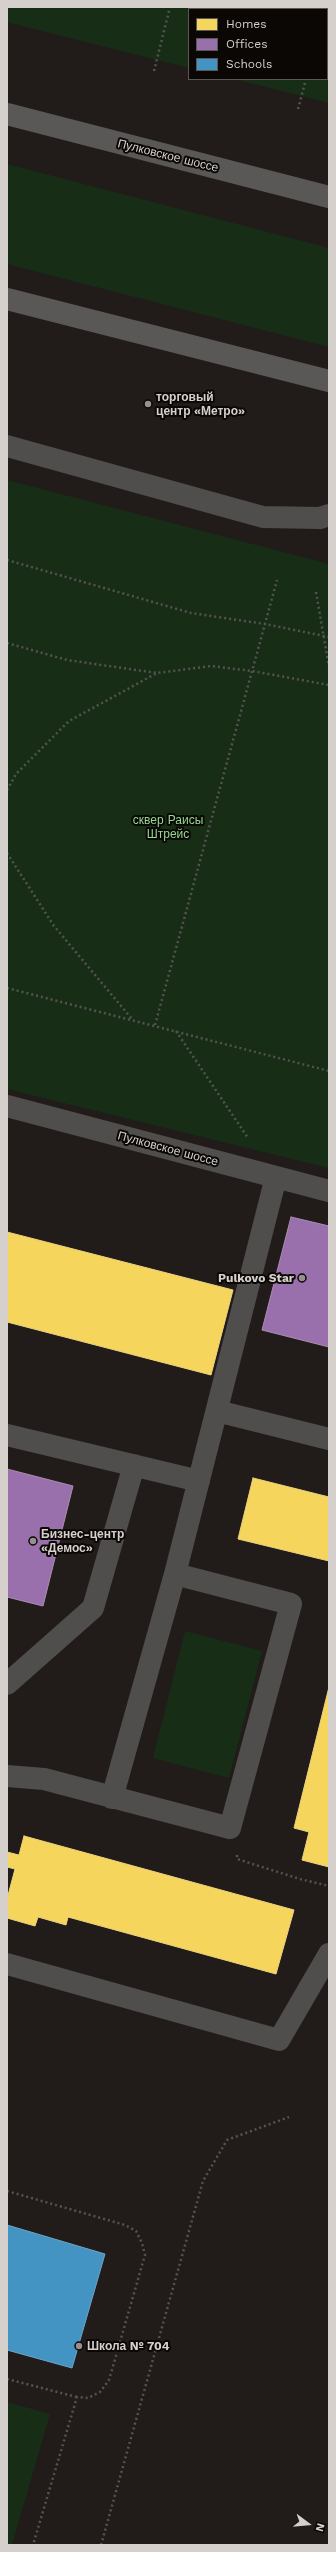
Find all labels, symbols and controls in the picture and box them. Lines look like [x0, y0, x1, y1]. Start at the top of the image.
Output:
legend [188, 8, 328, 80]
text: Homes [226, 17, 267, 31]
text: Offices [226, 37, 268, 51]
text: Schools [226, 57, 272, 71]
street label: Пулковское шоссе [116, 136, 220, 176]
place label: торговый центр «Метро» [156, 390, 245, 418]
marker: торговый центр «Метро» [143, 399, 153, 409]
park label: сквер Раисы Штрейс [133, 813, 203, 841]
street label: Пулковское шоссе [116, 1129, 220, 1169]
place label: Pulkovo Star [218, 1271, 294, 1285]
marker: Pulkovo Star [297, 1273, 307, 1283]
place label: Бизнес-центр «Демос» [41, 1527, 124, 1555]
marker: Бизнес-центр «Демос» [28, 1536, 38, 1546]
place label: Школа № 704 [87, 2339, 170, 2353]
marker: Школа № 704 [74, 2341, 84, 2351]
north arrow [288, 2504, 328, 2544]
text: N [313, 2522, 327, 2533]

